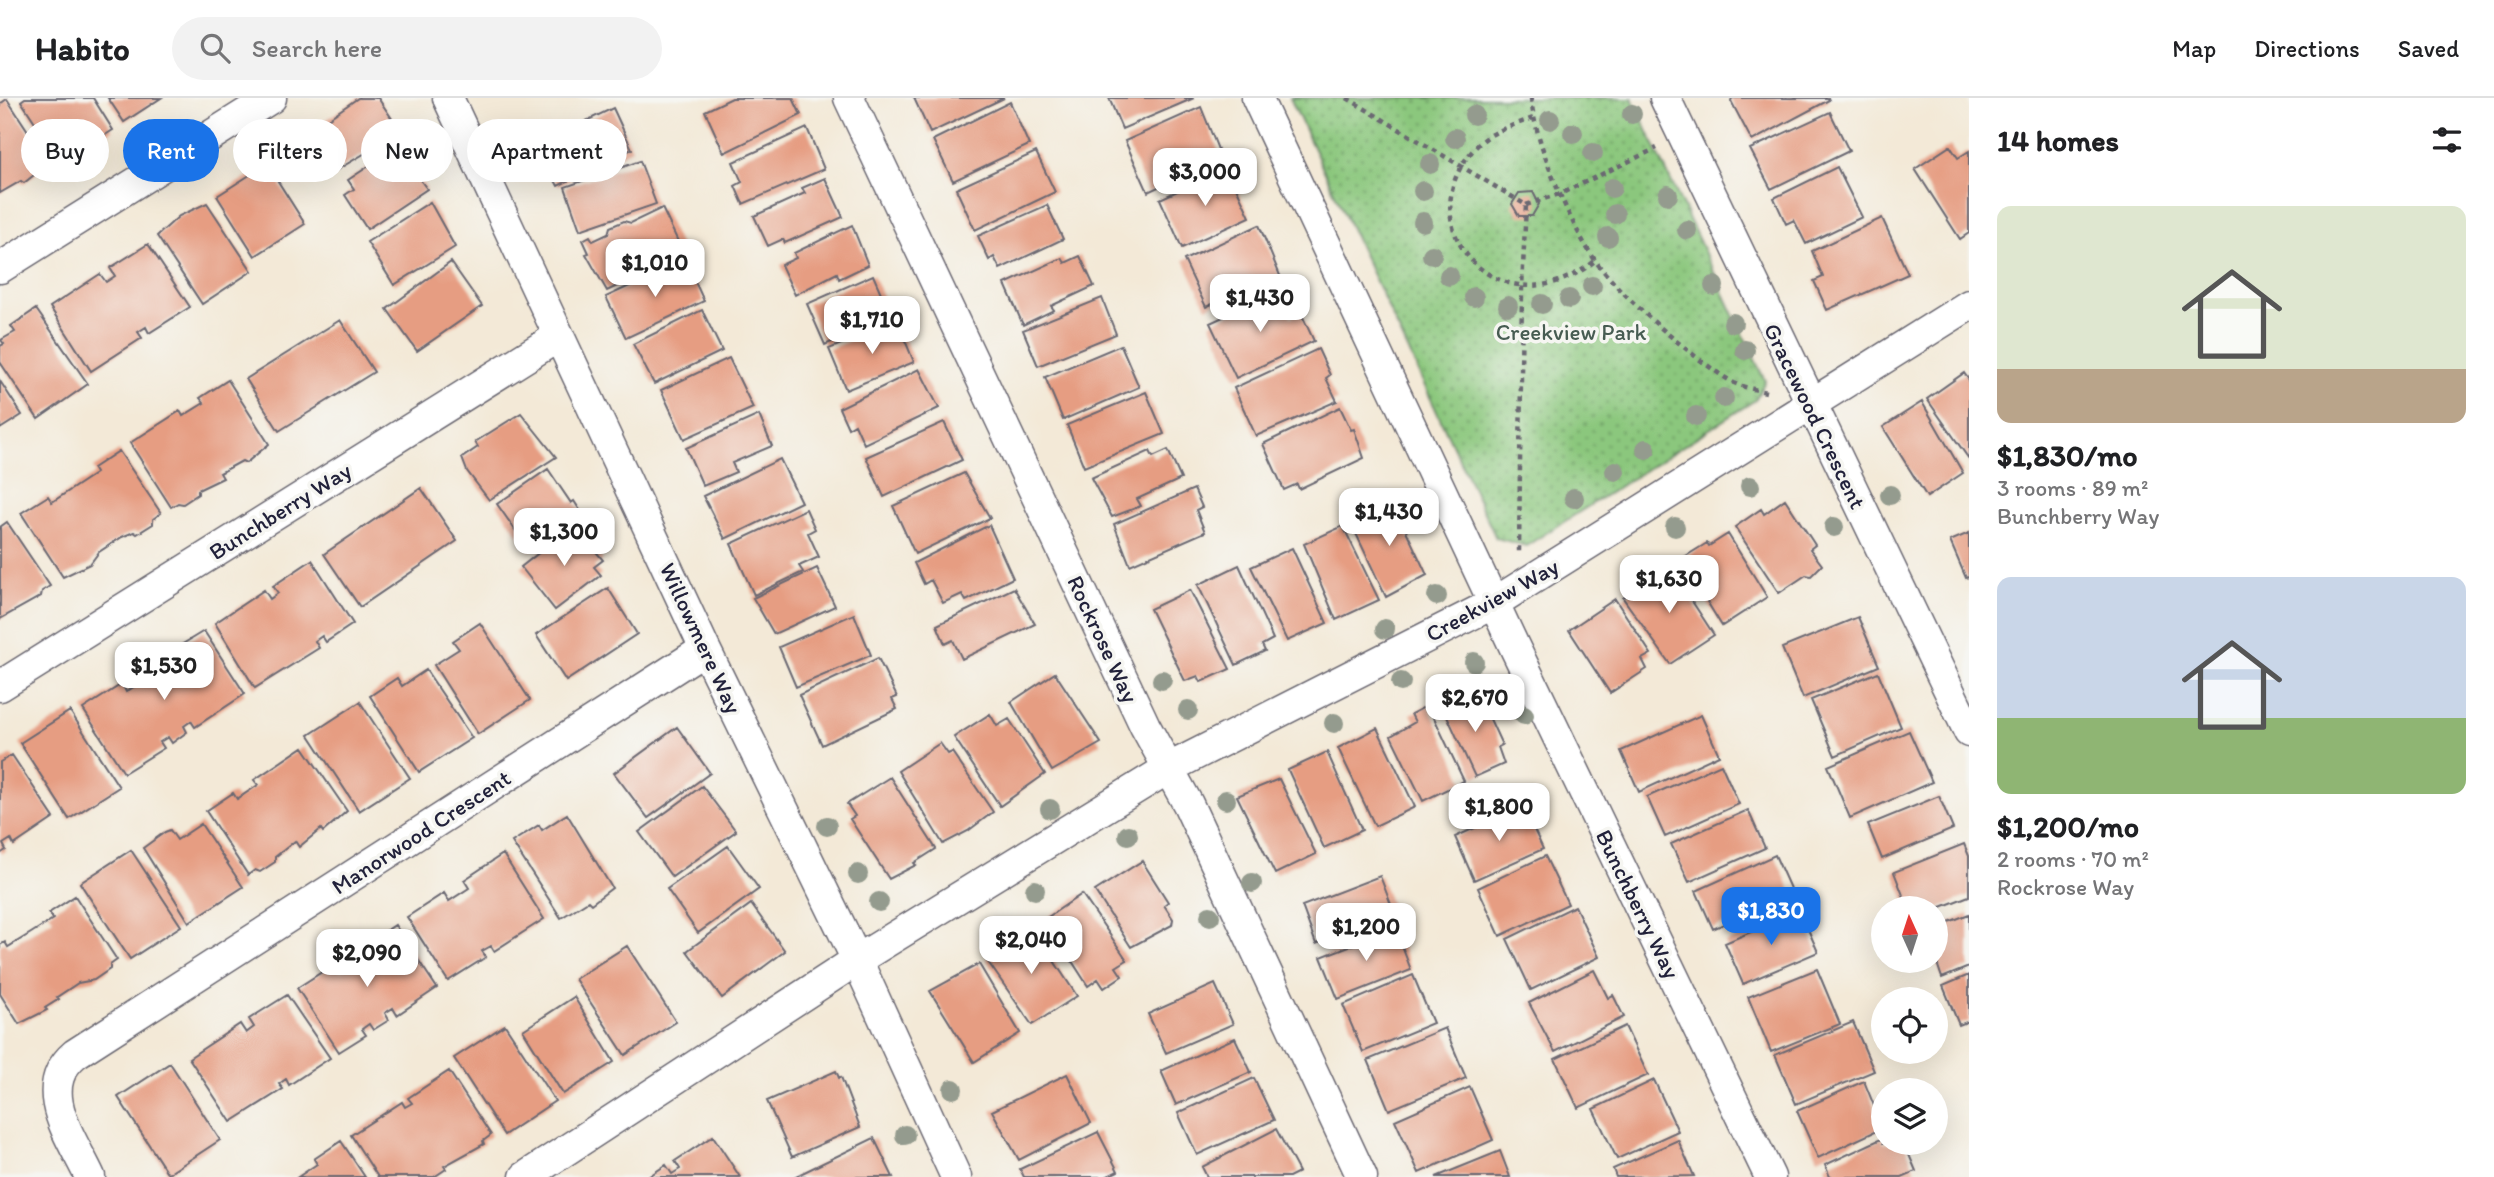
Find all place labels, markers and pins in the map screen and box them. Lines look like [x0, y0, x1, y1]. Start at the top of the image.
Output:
pin: $3,000 [1148, 148, 1262, 208]
pin: $1,010 [598, 240, 712, 299]
pin: $1,430 [1203, 274, 1317, 334]
pin: $1,710 [815, 296, 929, 356]
pin: $1,430 [1332, 489, 1446, 548]
pin: $1,300 [507, 508, 621, 568]
pin: $1,630 [1612, 556, 1726, 615]
pin: $1,530 [107, 642, 221, 702]
pin: $2,670 [1418, 674, 1532, 734]
pin: $1,800 [1442, 784, 1556, 843]
pin: $1,830 [1714, 888, 1828, 947]
pin: $1,200 [1309, 904, 1423, 963]
pin: $2,040 [974, 916, 1088, 976]
pin: $2,090 [310, 930, 424, 989]

